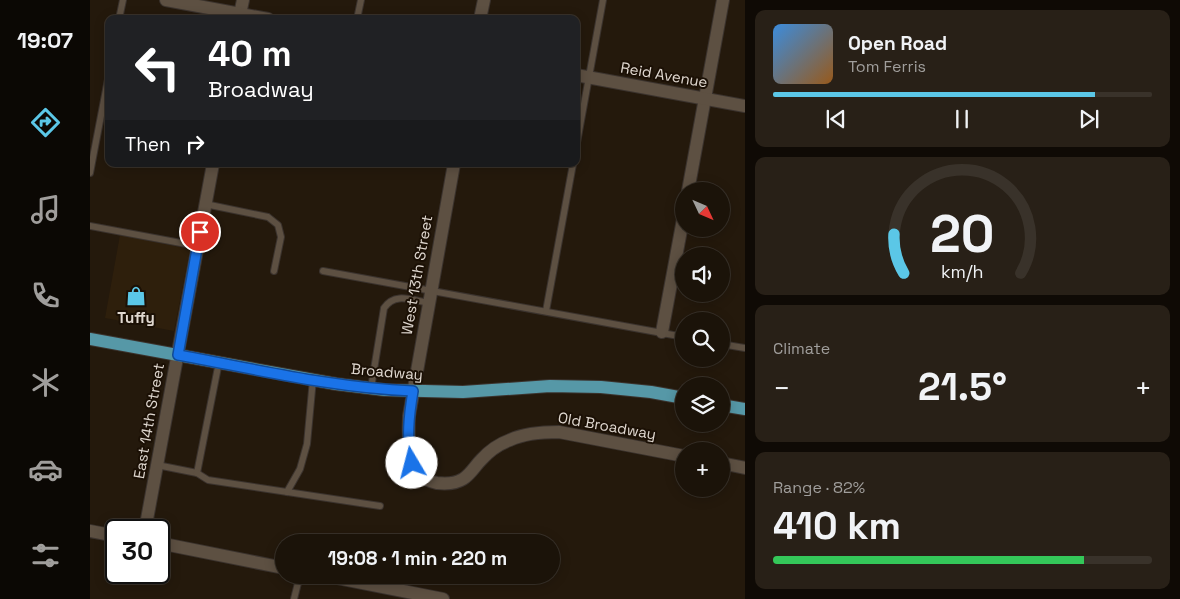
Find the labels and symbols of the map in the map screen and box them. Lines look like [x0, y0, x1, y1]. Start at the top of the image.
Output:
street label: Reid Avenue [619, 57, 709, 92]
north arrow [675, 182, 730, 238]
pin [179, 211, 221, 253]
street label: West 13th Street [397, 213, 436, 336]
shop icon: Tuffy [125, 285, 147, 307]
place label: Tuffy [117, 308, 155, 327]
street label: Broadway [350, 359, 424, 384]
street label: East 14th Street [129, 362, 168, 480]
street label: Old Broadway [556, 408, 658, 443]
position arrow [385, 436, 437, 488]
speed limit sign: 30 [105, 519, 170, 584]

